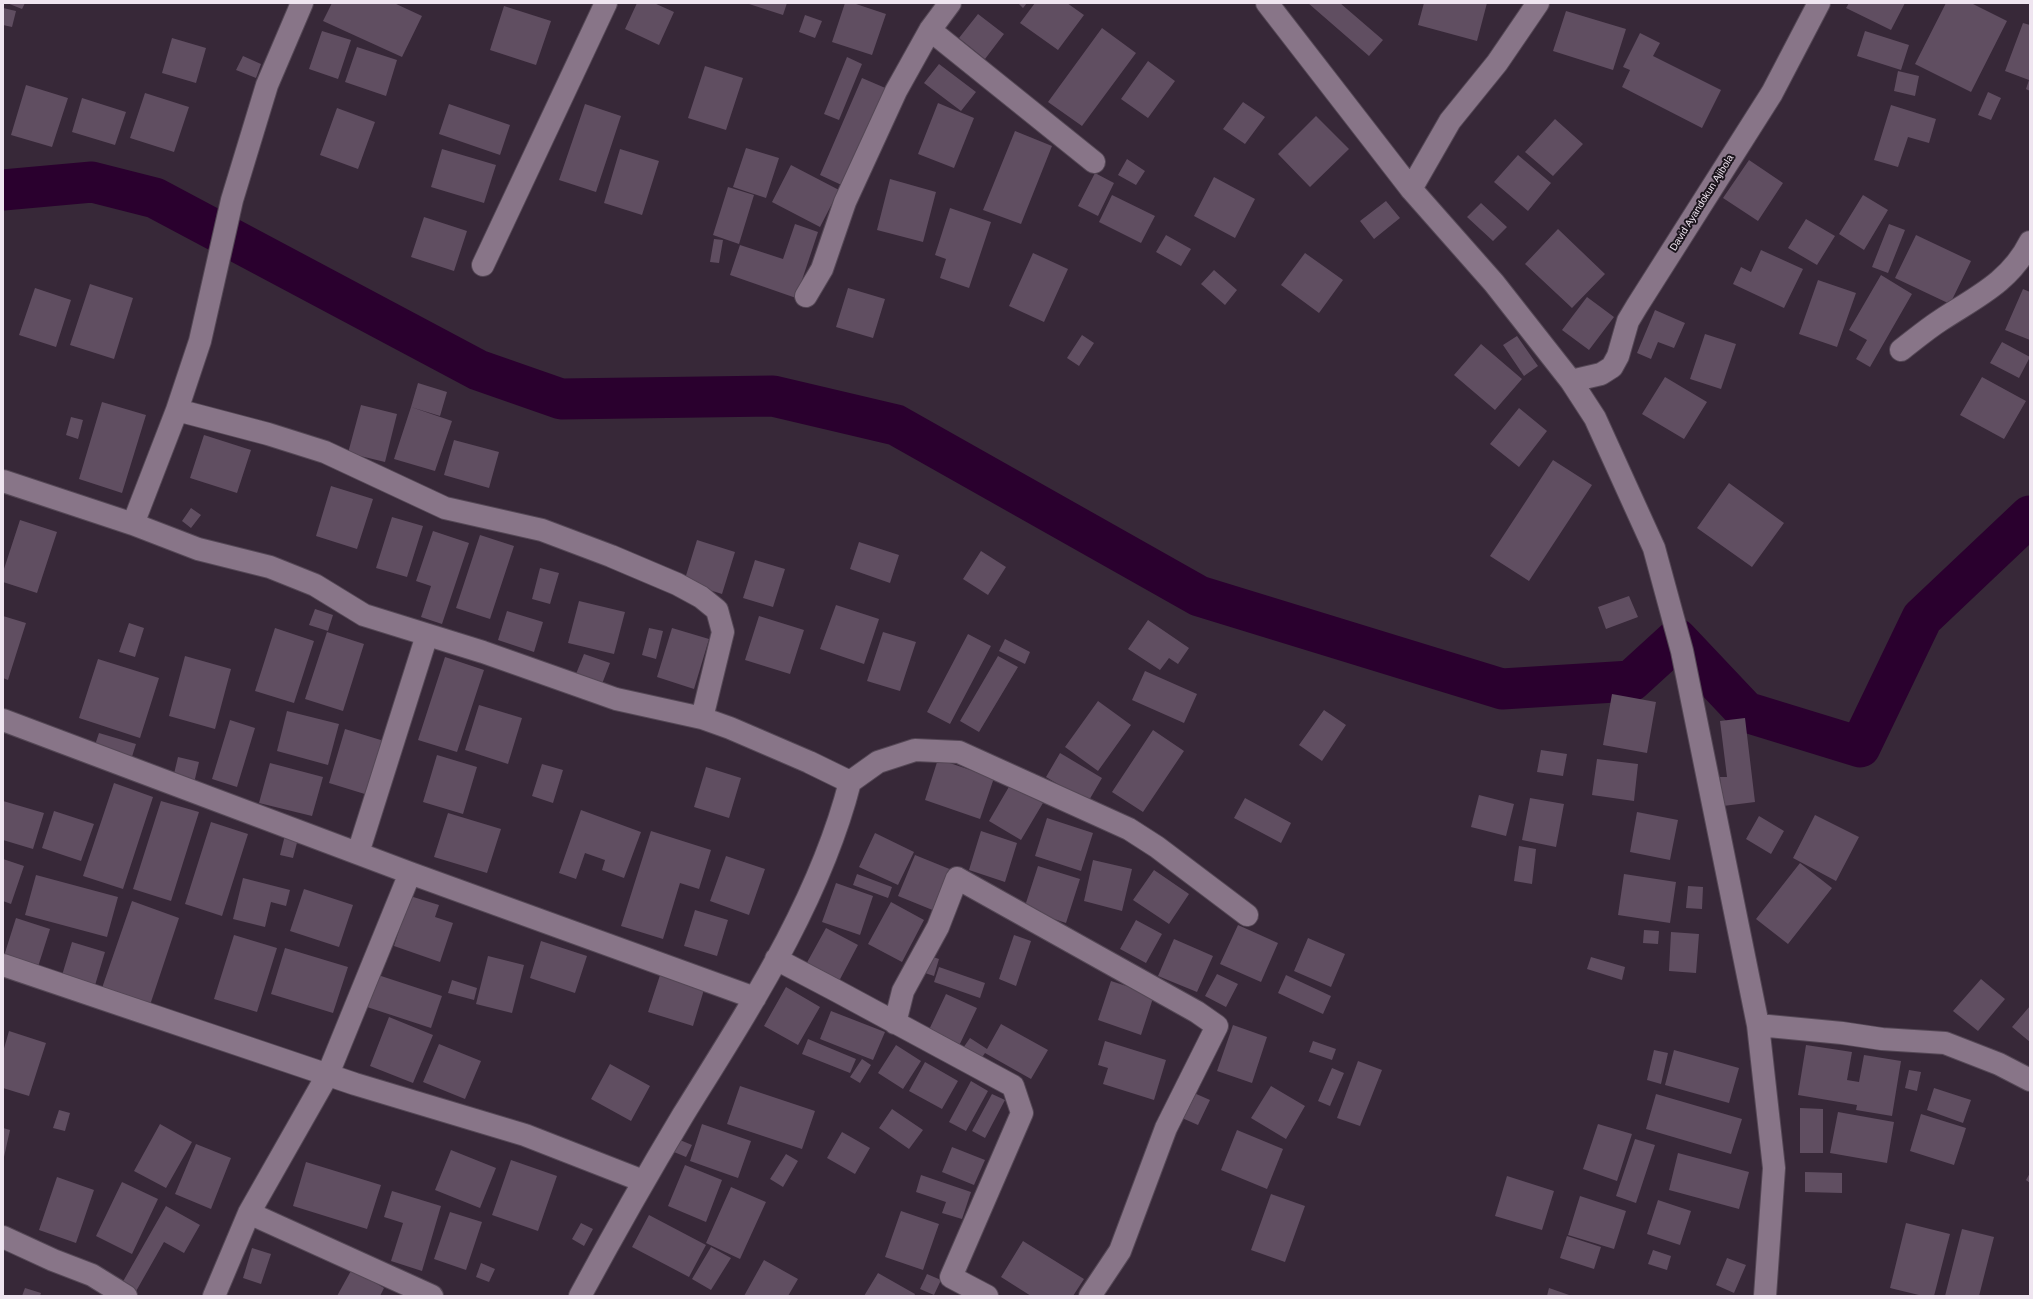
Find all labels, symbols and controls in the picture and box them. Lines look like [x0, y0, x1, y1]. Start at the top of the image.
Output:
street label: David Ayandokun Ajibola [1668, 153, 1736, 253]

